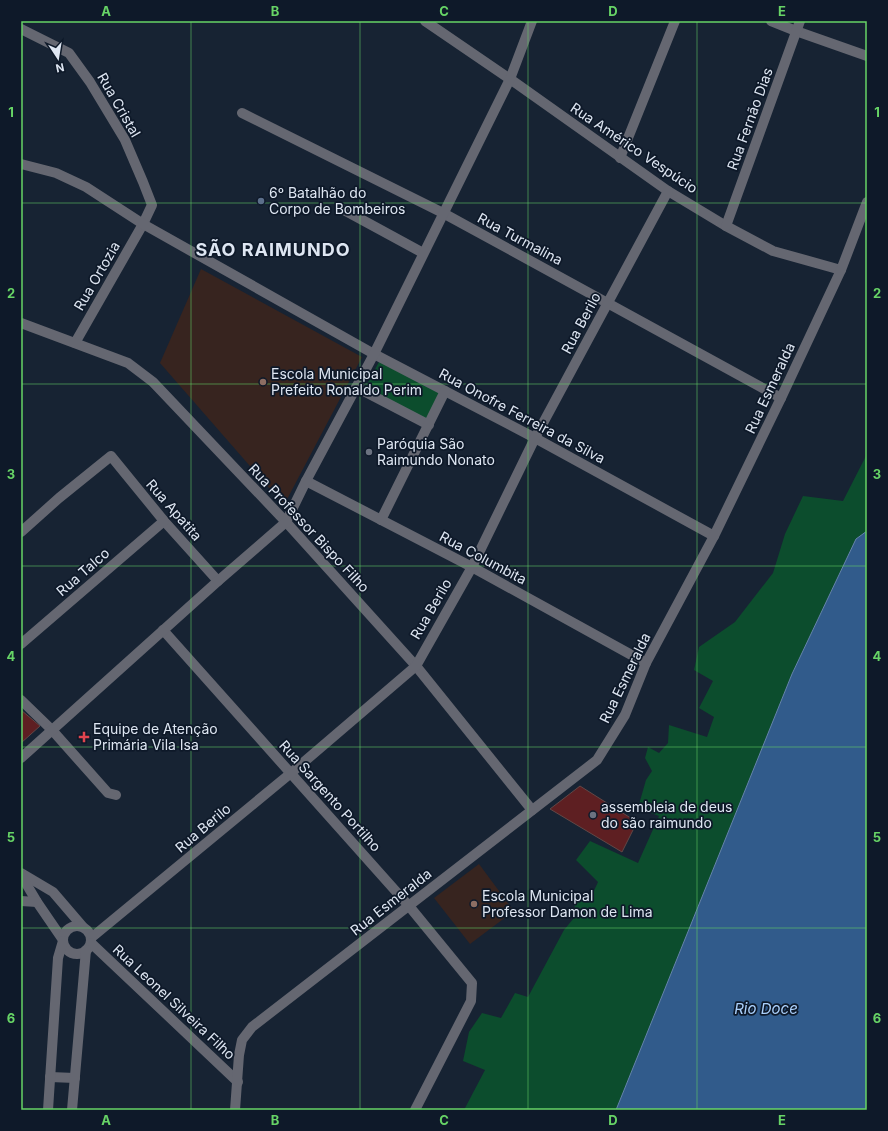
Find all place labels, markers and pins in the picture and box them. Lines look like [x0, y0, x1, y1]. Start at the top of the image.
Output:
place label: 6º Batalhão do Corpo de Bombeiros [269, 184, 405, 217]
marker: 6º Batalhão do Corpo de Bombeiros [256, 196, 266, 206]
place label: Escola Municipal Prefeito Ronaldo Perim [271, 365, 422, 398]
marker: Escola Municipal Prefeito Ronaldo Perim [258, 377, 268, 387]
place label: Paróquia São Raimundo Nonato [377, 435, 495, 468]
marker: Paróquia São Raimundo Nonato [364, 447, 374, 457]
place label: Equipe de Atenção Primária Vila Isa [93, 720, 218, 753]
marker: Equipe de Atenção Primária Vila Isa [78, 731, 90, 743]
place label: assembleia de deus do são raimundo [601, 798, 732, 831]
marker: assembleia de deus do são raimundo [588, 810, 598, 820]
place label: Escola Municipal Professor Damon de Lima [482, 887, 653, 920]
marker: Escola Municipal Professor Damon de Lima [469, 899, 479, 909]

